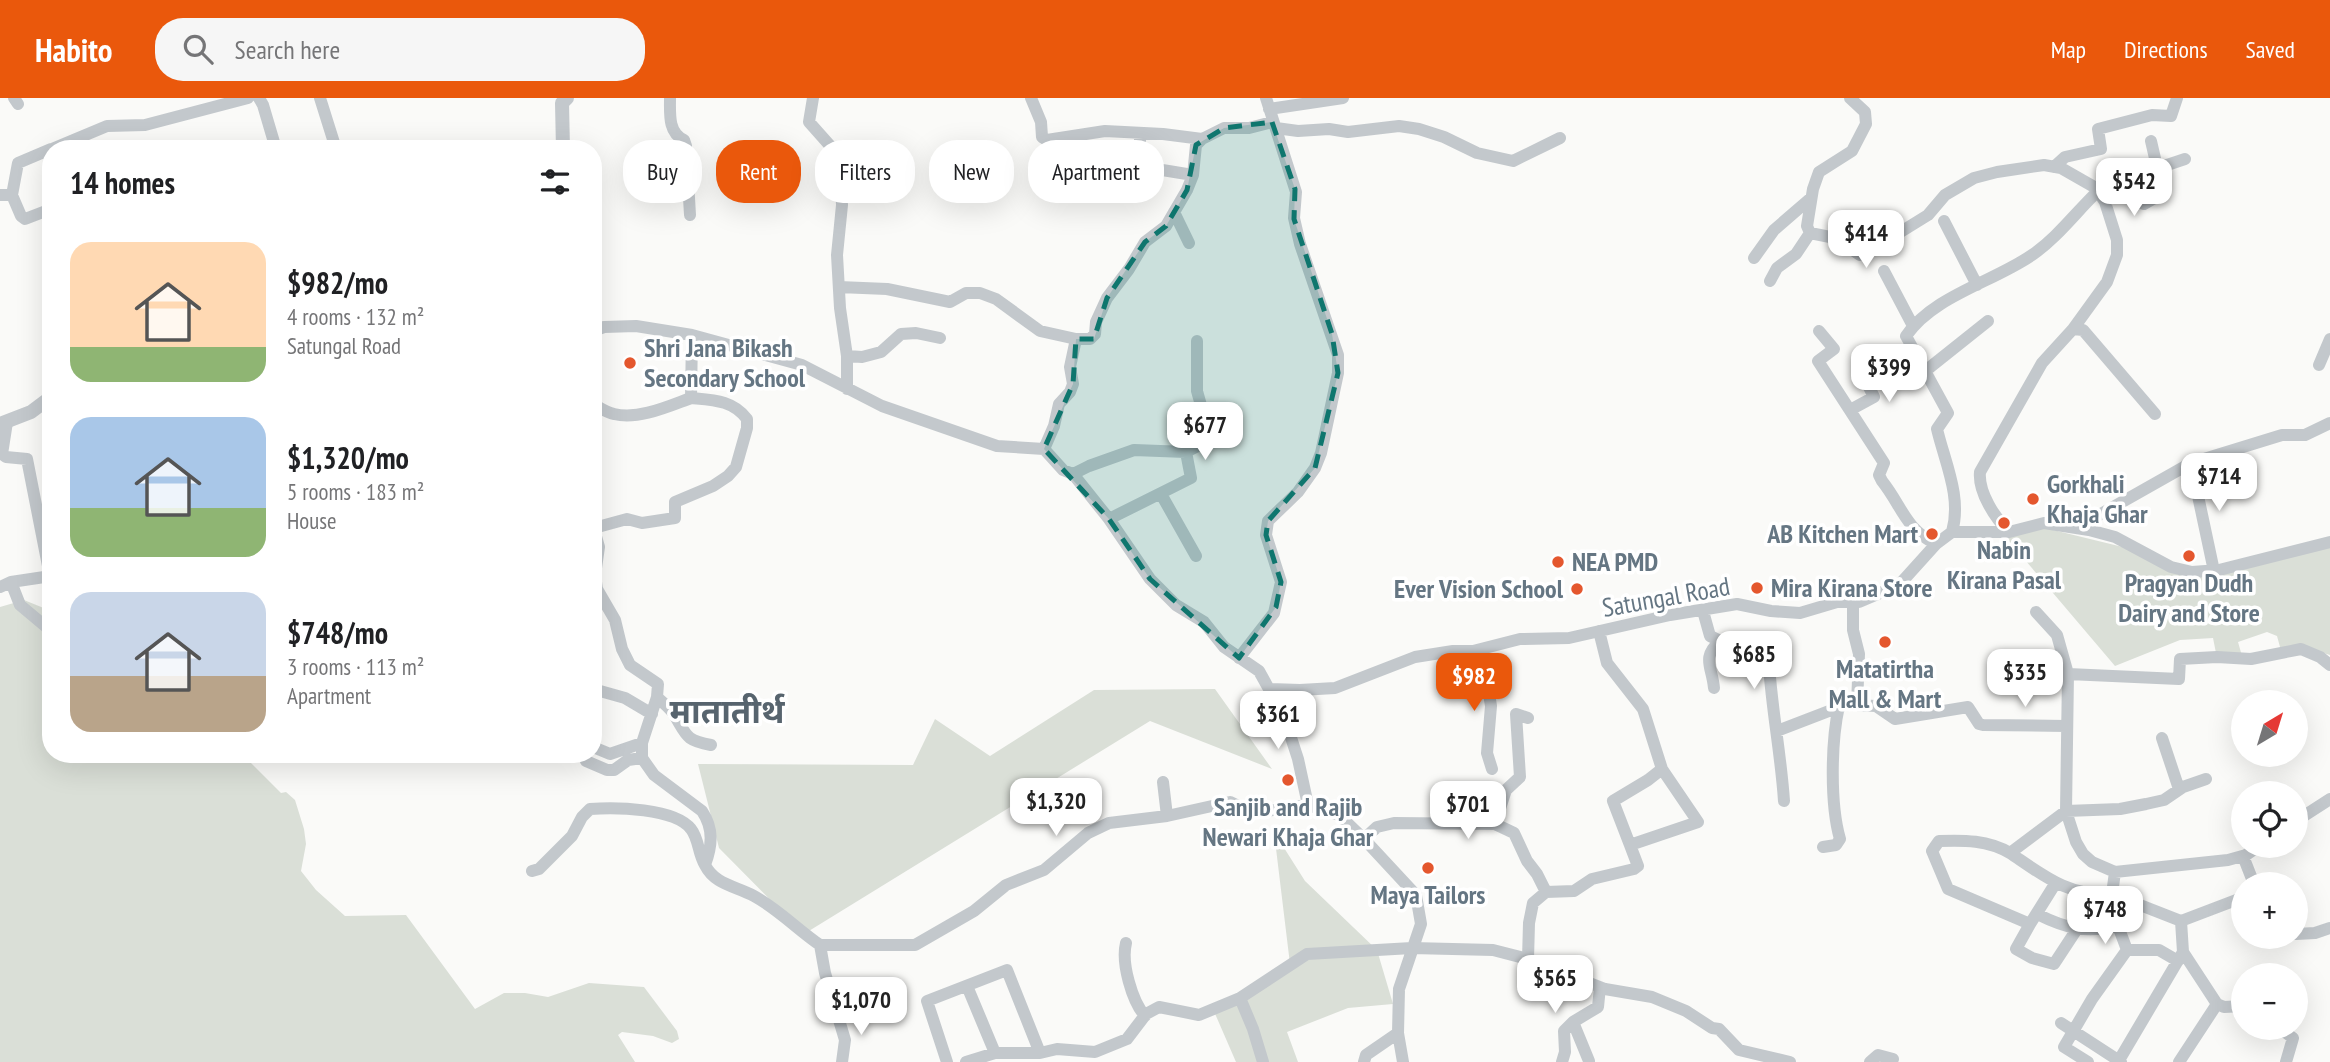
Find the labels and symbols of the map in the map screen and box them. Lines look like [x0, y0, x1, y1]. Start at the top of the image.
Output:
pin: $542 [2093, 158, 2175, 218]
pin: $414 [1825, 211, 1907, 270]
place label: Shri Jana Bikash Secondary School [644, 331, 806, 394]
pin: $399 [1848, 344, 1930, 404]
marker: Shri Jana Bikash Secondary School [622, 355, 638, 371]
pin: $677 [1164, 402, 1246, 462]
pin: $714 [2178, 454, 2260, 513]
place label: Gorkhali Khaja Ghar [2047, 467, 2148, 530]
marker: Gorkhali Khaja Ghar [2025, 491, 2041, 507]
marker: Nabin Kirana Pasal [1996, 515, 2012, 531]
place label: AB Kitchen Mart [1766, 517, 1918, 550]
marker: AB Kitchen Mart [1924, 526, 1940, 542]
place label: Nabin Kirana Pasal [1947, 533, 2062, 596]
place label: NEA PMD [1572, 545, 1658, 578]
marker: Pragyan Dudh Dairy and Store [2181, 548, 2197, 564]
marker: NEA PMD [1550, 554, 1566, 570]
place label: Pragyan Dudh Dairy and Store [2118, 566, 2260, 629]
street label: Satungal Road [1600, 569, 1732, 624]
place label: Mira Kirana Store [1771, 571, 1933, 604]
place label: Ever Vision School [1394, 572, 1564, 605]
marker: Mira Kirana Store [1749, 580, 1765, 596]
marker: Ever Vision School [1569, 581, 1585, 597]
pin: $685 [1713, 632, 1795, 691]
marker: Matatirtha Mall & Mart [1877, 634, 1893, 650]
pin: $335 [1984, 650, 2066, 709]
place label: Matatirtha Mall & Mart [1829, 652, 1942, 715]
pin: $982 [1433, 654, 1515, 713]
district label: मातातीर्थ [669, 689, 785, 732]
north arrow [2231, 690, 2308, 766]
pin: $361 [1237, 692, 1319, 751]
marker: Sanjib and Rajib Newari Khaja Ghar [1280, 772, 1296, 788]
pin: $1,320 [999, 778, 1113, 838]
pin: $701 [1427, 782, 1509, 841]
place label: Sanjib and Rajib Newari Khaja Ghar [1203, 790, 1374, 853]
marker: Maya Tailors [1420, 860, 1436, 876]
place label: Maya Tailors [1371, 878, 1485, 911]
pin: $748 [2064, 886, 2146, 946]
pin: $565 [1514, 956, 1596, 1015]
pin: $1,070 [804, 978, 918, 1037]

